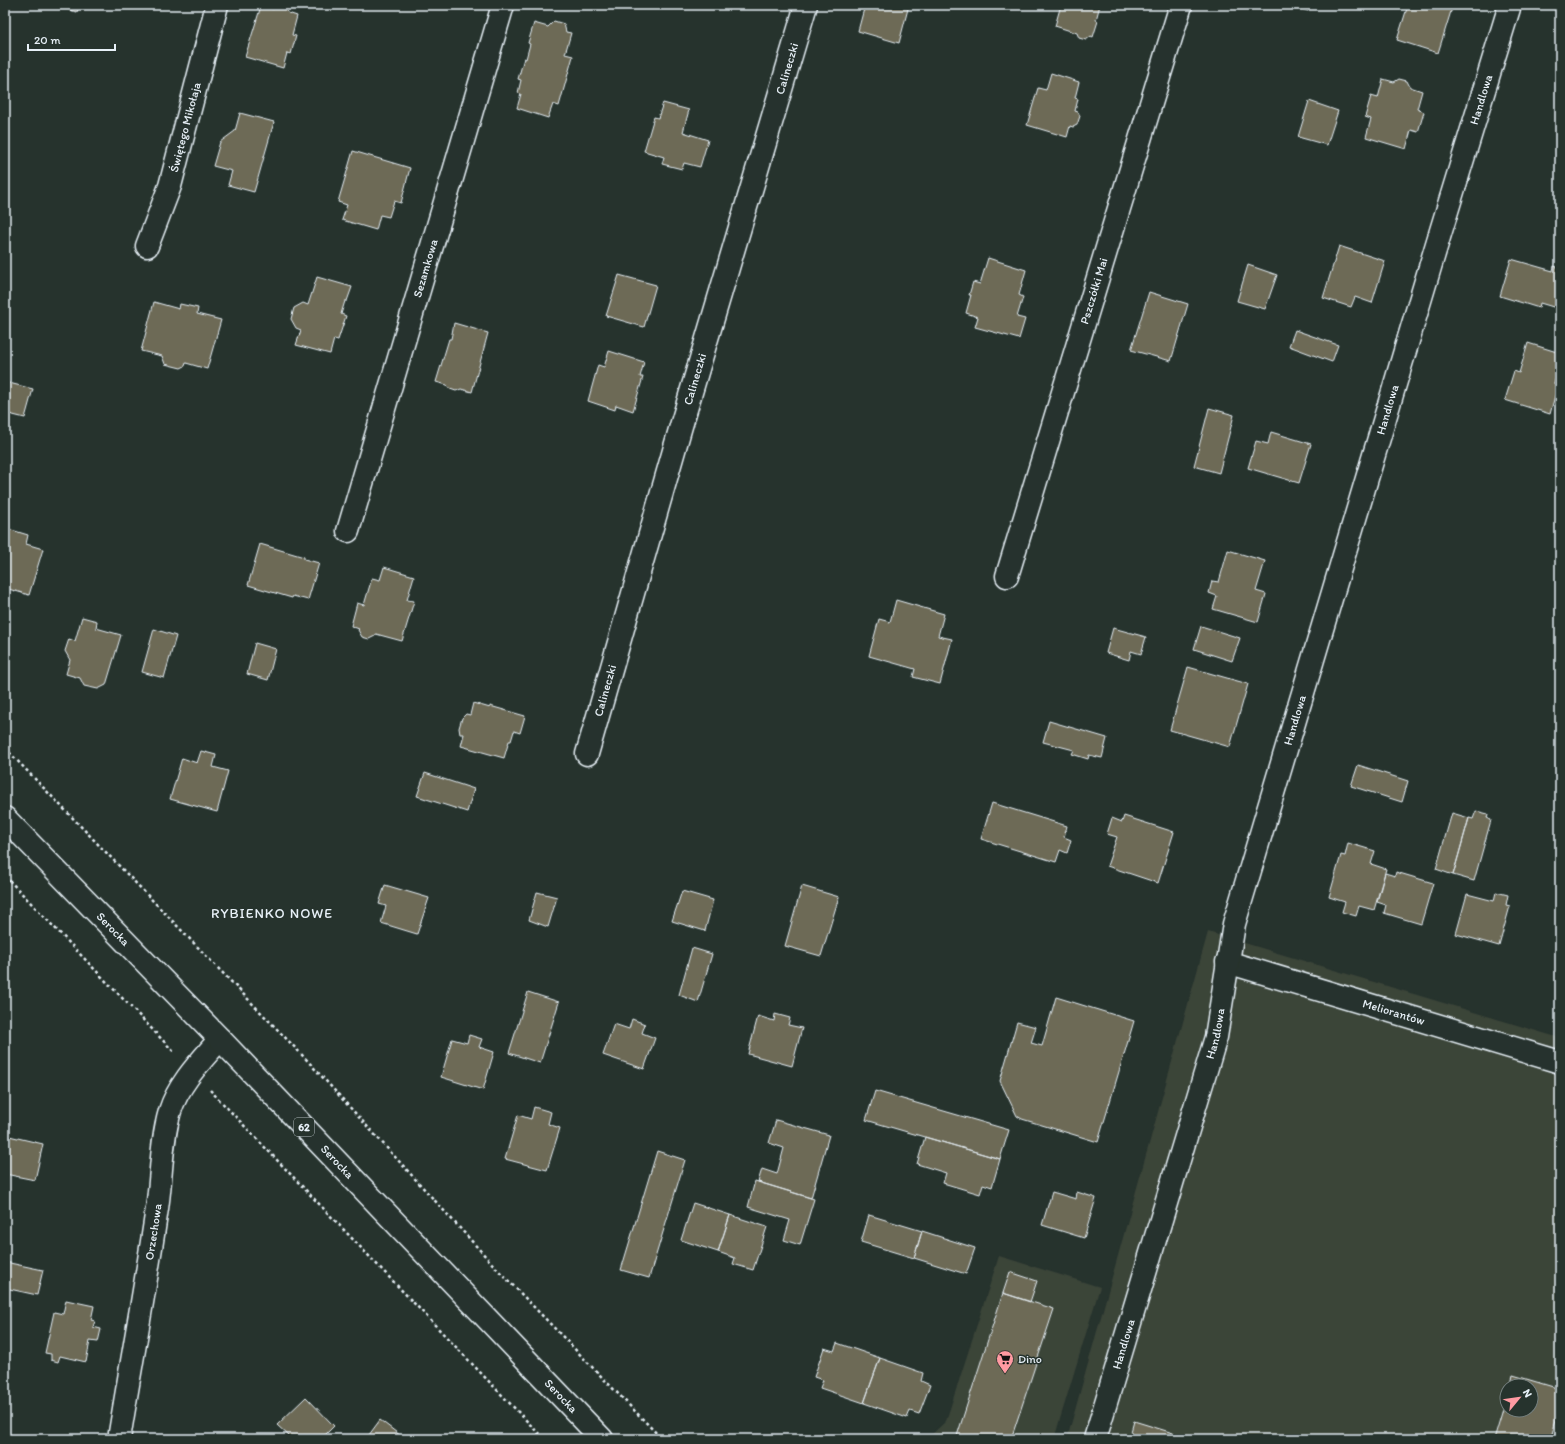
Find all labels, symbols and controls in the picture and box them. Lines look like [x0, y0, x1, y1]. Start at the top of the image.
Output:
scale bar [28, 26, 115, 52]
text: 20 m [34, 33, 61, 47]
street label: Calineczki [773, 41, 801, 96]
street label: Handlowa [1467, 72, 1496, 126]
street label: Świętego Mikołaja [167, 80, 204, 174]
street label: Sezamkowa [410, 237, 441, 299]
street label: Pszczółki Mai [1077, 256, 1111, 326]
street label: Calineczki [681, 352, 709, 407]
street label: Handlowa [1373, 382, 1402, 436]
street label: Calineczki [591, 663, 619, 718]
street label: Handlowa [1281, 693, 1309, 747]
district label: RYBIENKO NOWE [211, 905, 333, 922]
street label: Serocka [94, 909, 133, 949]
street label: Meliorantów [1361, 996, 1426, 1028]
street label: Handlowa [1203, 1006, 1228, 1061]
road number: 62 [294, 1118, 314, 1136]
street label: Serocka [318, 1142, 357, 1182]
street label: Orzechowa [142, 1202, 165, 1261]
street label: Handlowa [1109, 1317, 1138, 1371]
supermarket icon: Dino [995, 1349, 1015, 1374]
place label: Dino [1018, 1352, 1042, 1366]
street label: Serocka [542, 1376, 581, 1416]
north arrow [1499, 1378, 1539, 1418]
text: N [1520, 1387, 1535, 1400]

